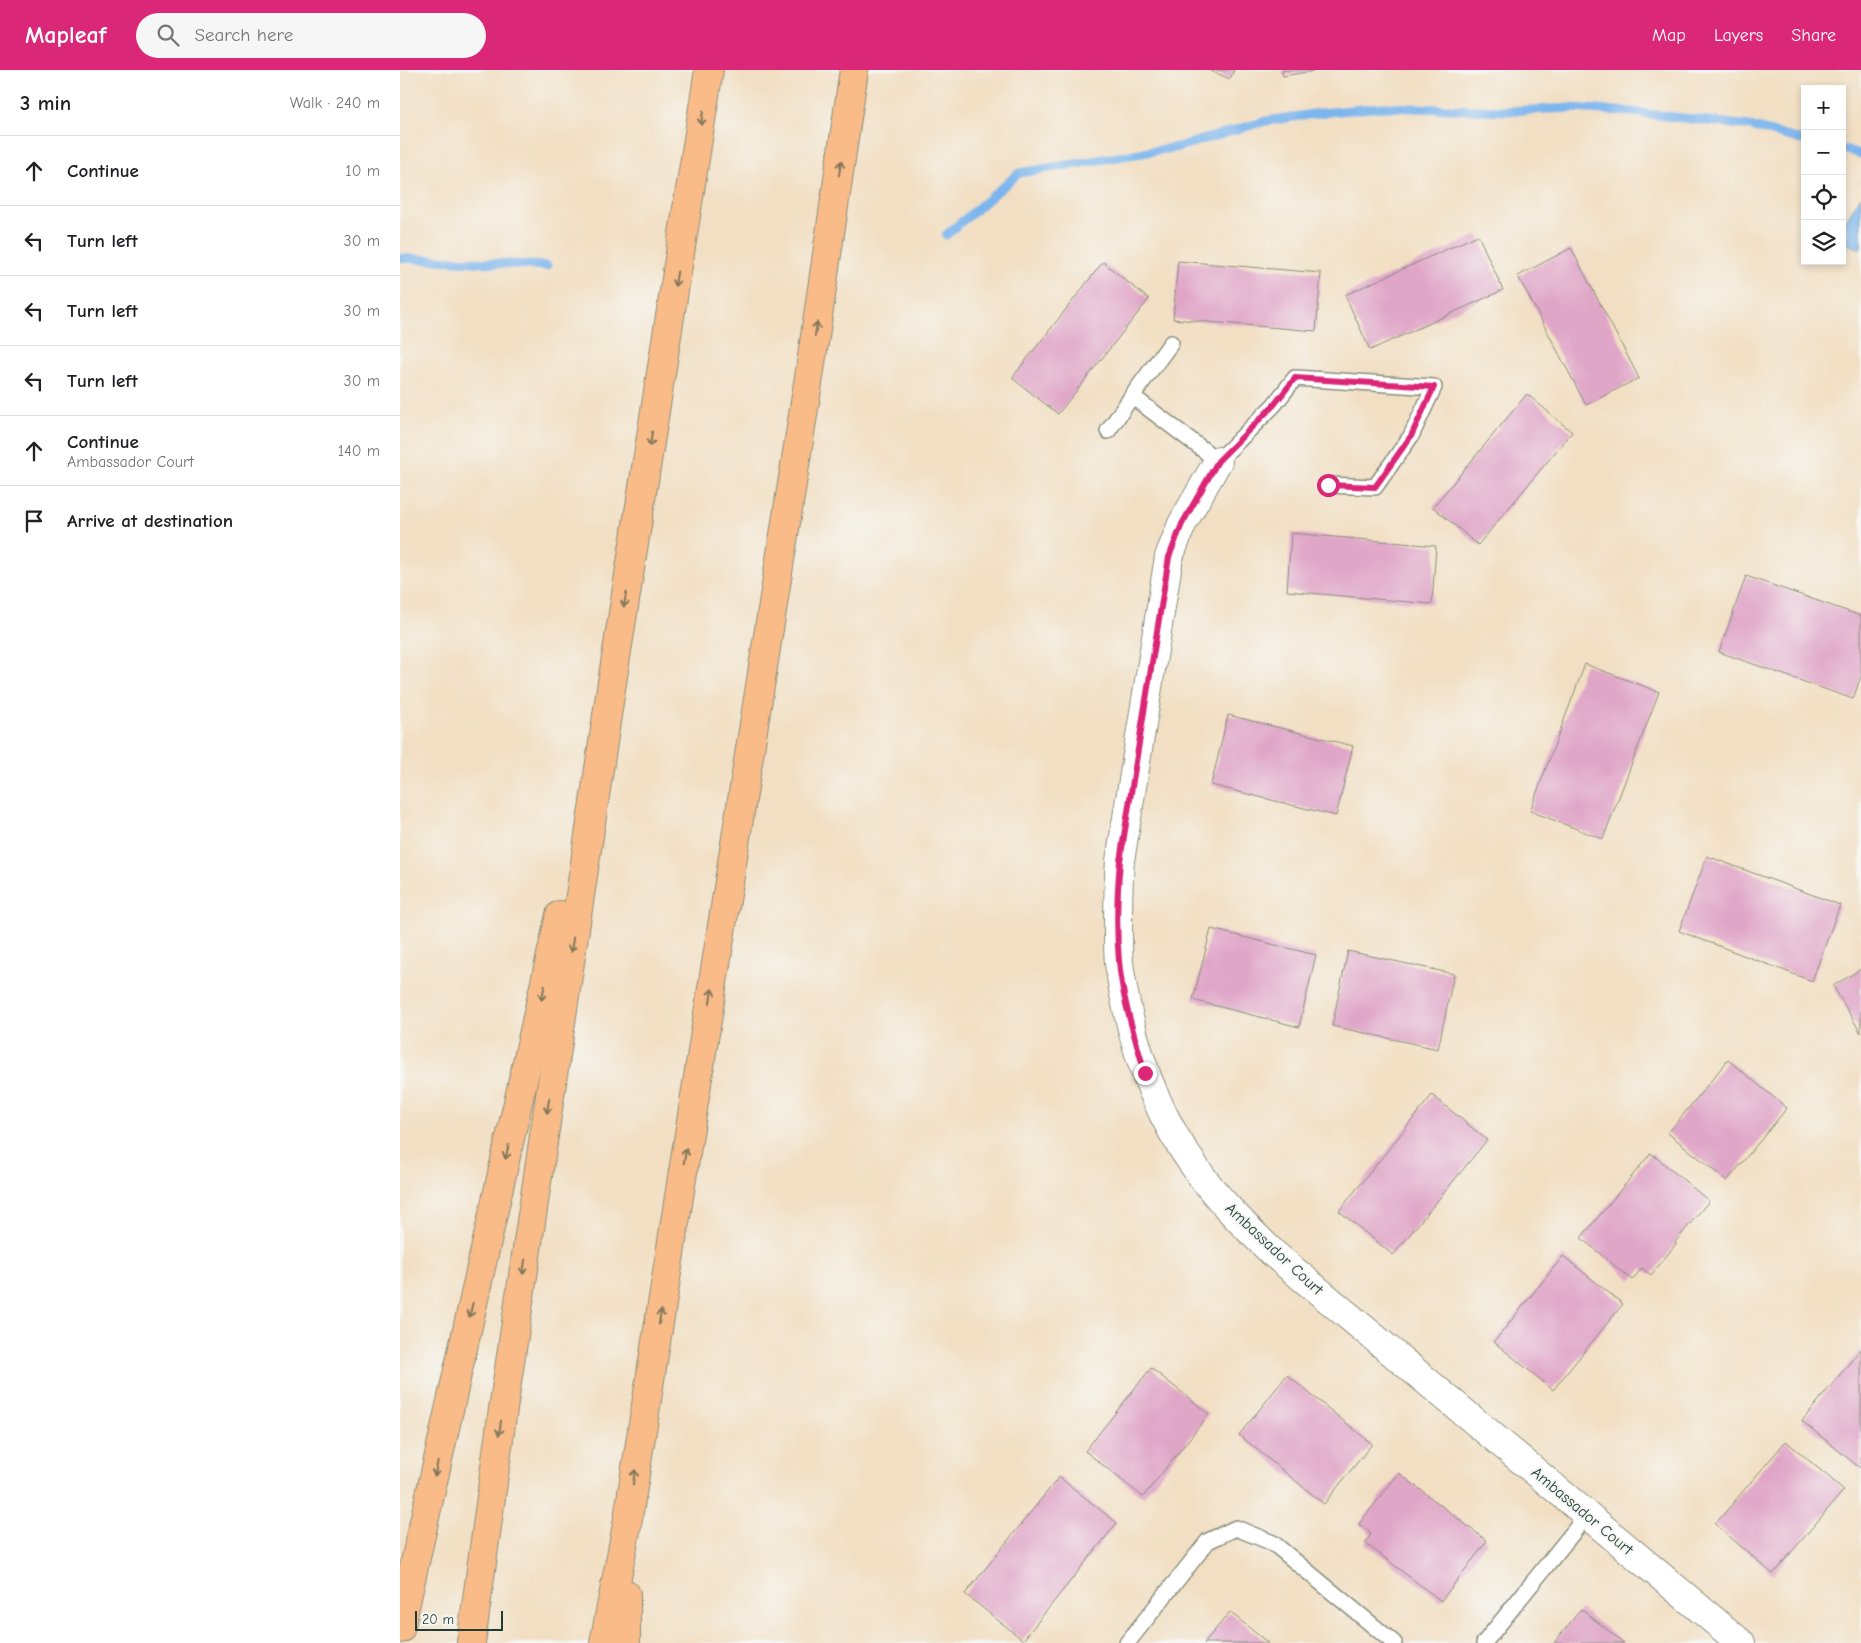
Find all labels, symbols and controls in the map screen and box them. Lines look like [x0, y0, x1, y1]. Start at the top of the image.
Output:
search box [136, 13, 486, 58]
text: Mapleaf [25, 21, 106, 49]
icon: search [154, 21, 182, 49]
text: Search here [194, 24, 293, 46]
text: Map [1652, 25, 1686, 46]
text: Layers [1714, 25, 1763, 46]
text: Share [1791, 25, 1836, 46]
map controls [1801, 85, 1846, 265]
button: + [1801, 85, 1846, 130]
text: 3 min [20, 91, 71, 115]
text: Walk · 240 m [290, 94, 380, 112]
one-way arrow [696, 110, 706, 126]
button: − [1801, 130, 1846, 175]
icon: ahead [20, 157, 48, 185]
text: Continue [67, 160, 139, 182]
one-way arrow [835, 160, 845, 176]
text: 10 m [345, 162, 380, 180]
button: locate [1801, 175, 1846, 220]
button: layers [1801, 220, 1846, 265]
icon: left [20, 227, 48, 255]
text: Turn left [67, 230, 138, 252]
text: 30 m [344, 232, 380, 250]
one-way arrow [671, 270, 681, 286]
icon: left [20, 297, 48, 325]
text: Turn left [67, 300, 138, 322]
text: 30 m [344, 302, 380, 320]
one-way arrow [812, 321, 822, 337]
icon: left [20, 367, 48, 395]
text: Turn left [67, 370, 138, 392]
text: 30 m [344, 372, 380, 390]
text: Continue [67, 431, 139, 453]
one-way arrow [645, 431, 655, 447]
icon: ahead [20, 437, 48, 465]
text: 140 m [338, 442, 380, 460]
text: Ambassador Court [67, 453, 194, 471]
route start [1317, 474, 1340, 497]
icon: arrive [20, 507, 48, 535]
text: Arrive at destination [67, 510, 233, 532]
one-way arrow [620, 591, 630, 607]
one-way arrow [567, 937, 577, 953]
one-way arrow [538, 985, 547, 1001]
one-way arrow [706, 988, 716, 1004]
route end [1134, 1062, 1157, 1085]
one-way arrow [543, 1098, 553, 1114]
one-way arrow [502, 1143, 511, 1159]
one-way arrow [681, 1149, 691, 1165]
street label: Ambassador Court [1221, 1199, 1327, 1299]
one-way arrow [519, 1258, 529, 1274]
one-way arrow [466, 1302, 476, 1318]
one-way arrow [655, 1309, 665, 1325]
one-way arrow [495, 1419, 505, 1435]
one-way arrow [431, 1460, 440, 1476]
street label: Ambassador Court [1528, 1463, 1637, 1559]
one-way arrow [630, 1470, 640, 1486]
scale bar [415, 1608, 502, 1631]
text: 20 m [422, 1611, 454, 1628]

